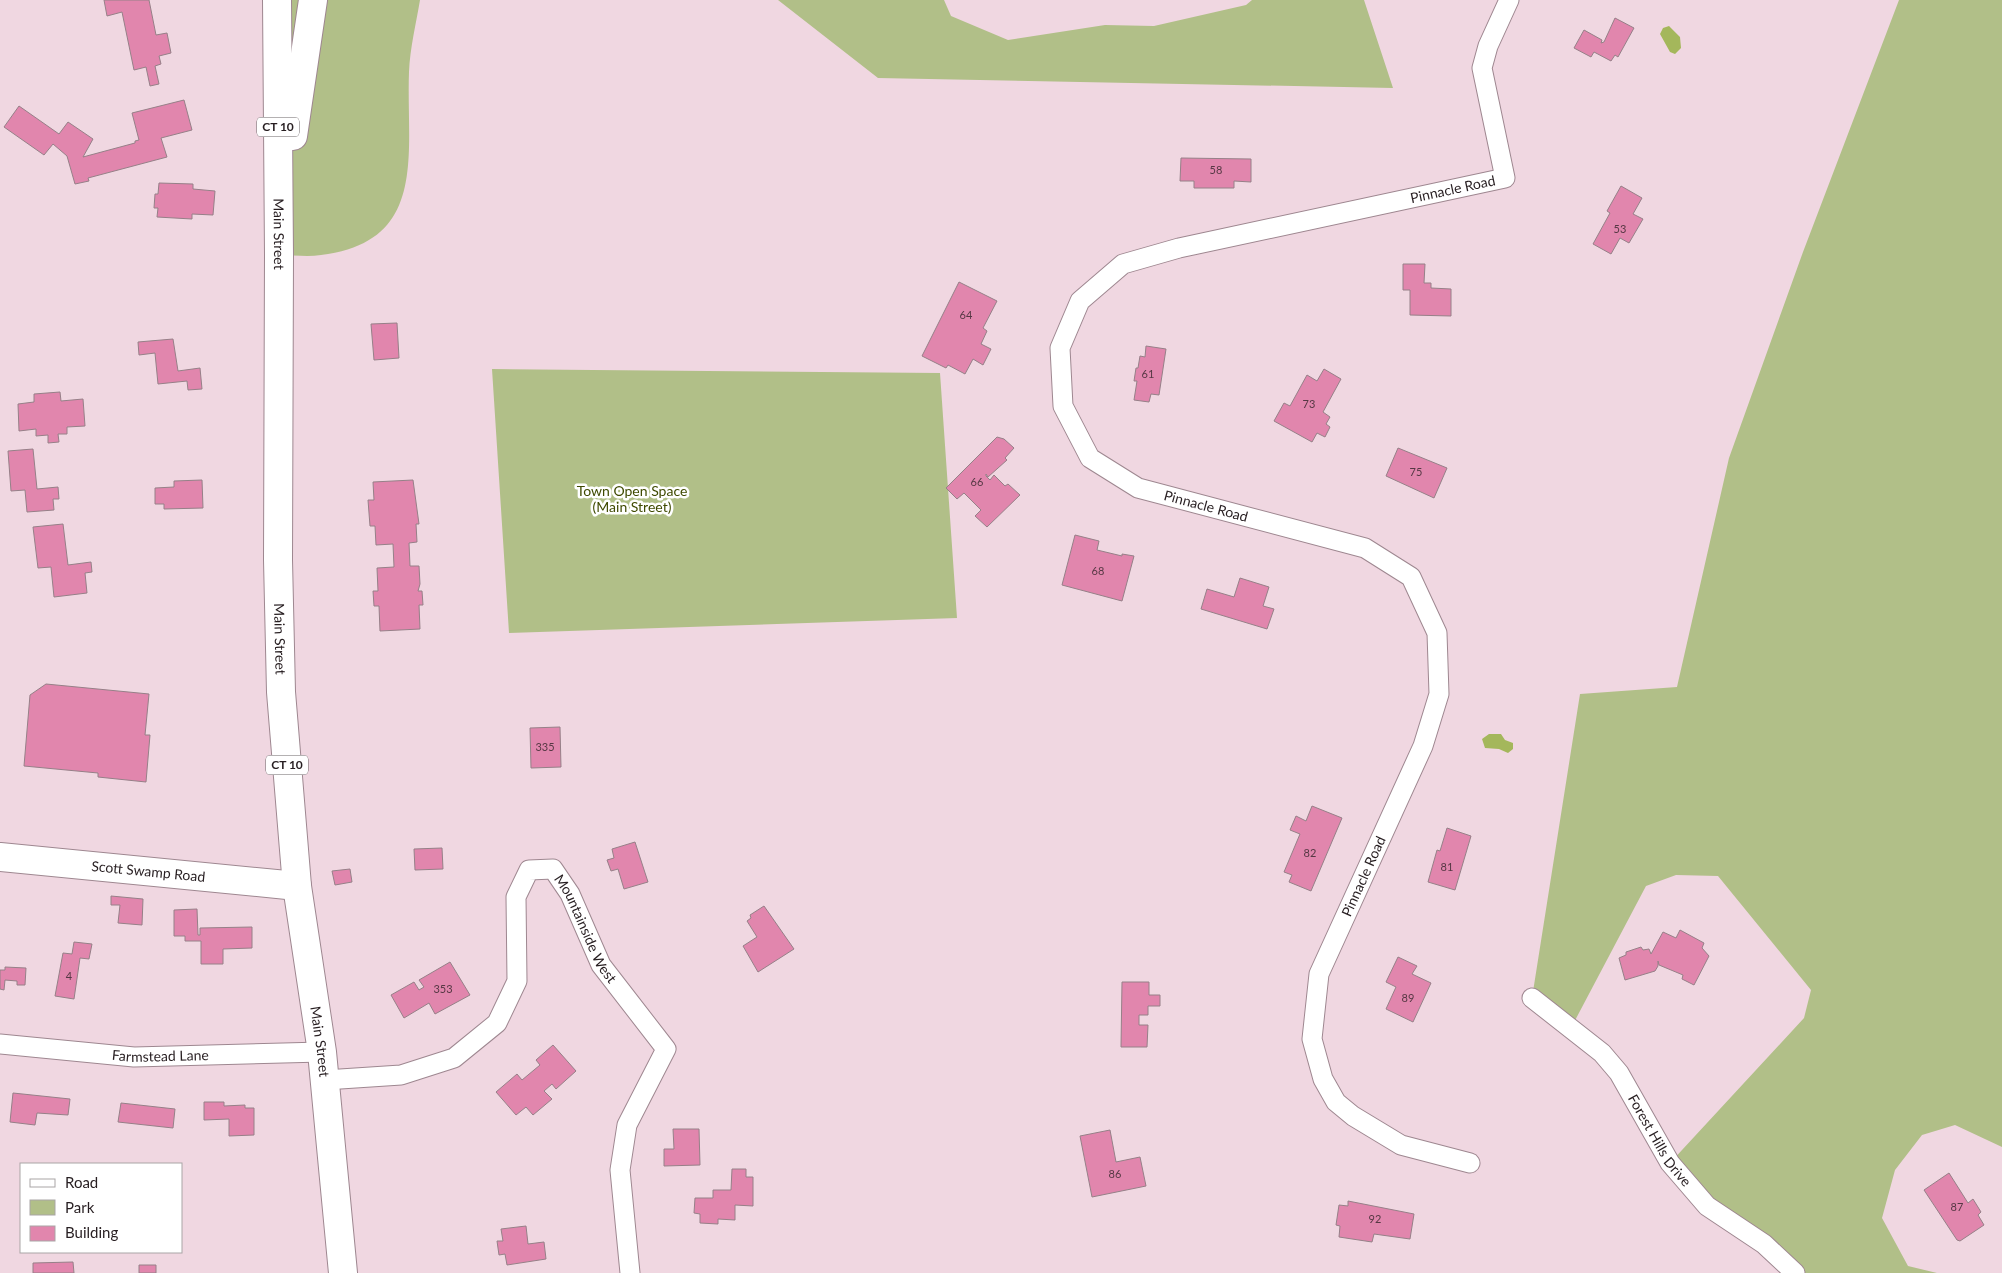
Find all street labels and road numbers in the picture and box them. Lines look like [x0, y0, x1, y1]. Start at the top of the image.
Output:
road number: CT 10 [257, 118, 299, 136]
street label: Pinnacle Road [1409, 171, 1497, 206]
street label: Main Street [271, 198, 288, 270]
street label: Pinnacle Road [1162, 486, 1250, 525]
street label: Main Street [271, 603, 290, 675]
road number: CT 10 [266, 756, 308, 774]
street label: Pinnacle Road [1337, 833, 1389, 919]
street label: Scott Swamp Road [91, 857, 206, 885]
street label: Mountainside West [551, 871, 621, 986]
street label: Main Street [307, 1005, 333, 1078]
street label: Farmstead Lane [111, 1046, 209, 1065]
street label: Forest Hills Drive [1625, 1091, 1695, 1190]

